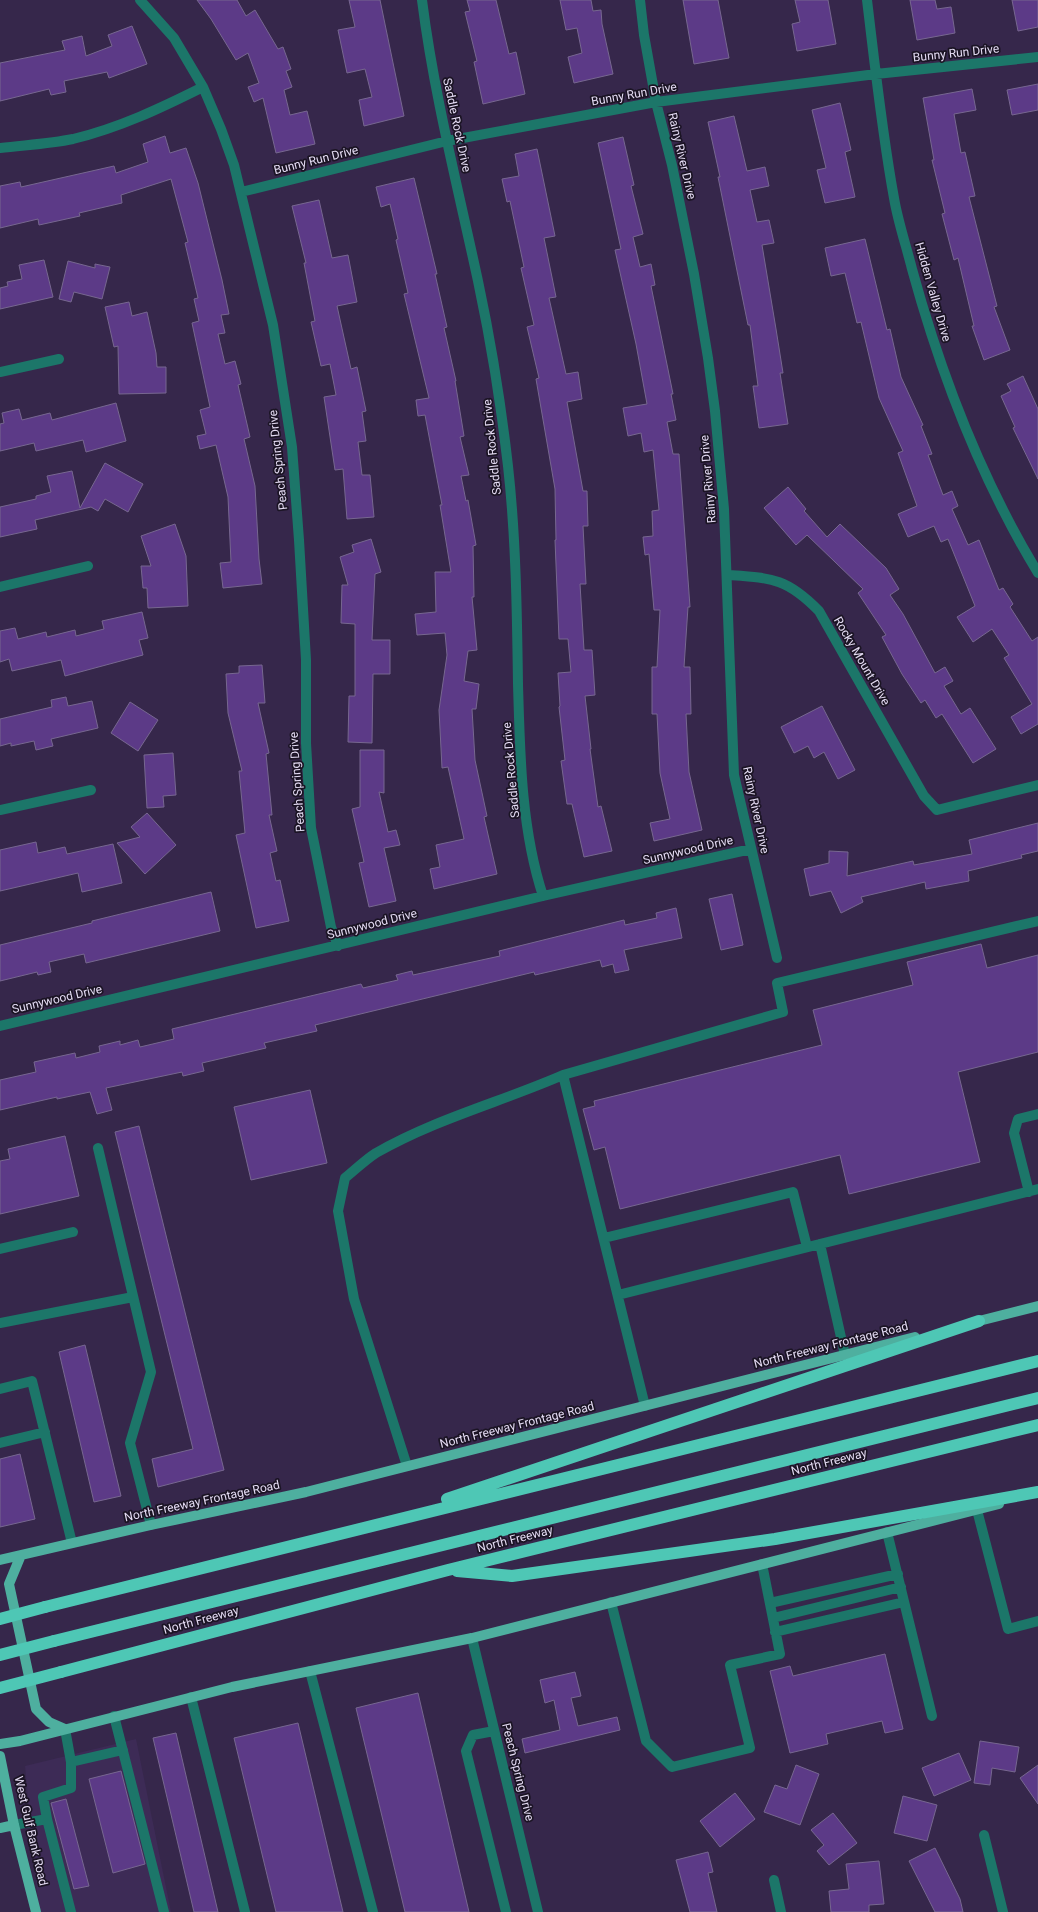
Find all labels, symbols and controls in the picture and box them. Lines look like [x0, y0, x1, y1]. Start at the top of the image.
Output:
street label: Bunny Run Drive [912, 42, 1000, 64]
street label: Saddle Rock Drive [440, 77, 474, 173]
street label: Bunny Run Drive [590, 80, 678, 108]
street label: Rainy River Drive [665, 111, 699, 201]
street label: Bunny Run Drive [272, 143, 360, 177]
street label: Hidden Valley Drive [912, 241, 954, 343]
street label: Saddle Rock Drive [480, 399, 504, 495]
street label: Peach Spring Drive [266, 409, 290, 511]
street label: Rainy River Drive [697, 434, 719, 524]
street label: Rocky Mount Drive [831, 614, 893, 708]
street label: Saddle Rock Drive [500, 722, 522, 818]
street label: Peach Spring Drive [287, 731, 307, 833]
street label: Rainy River Drive [740, 765, 772, 855]
street label: Sunnywood Drive [642, 833, 734, 867]
street label: Sunnywood Drive [326, 906, 418, 942]
street label: Sunnywood Drive [11, 982, 103, 1016]
street label: North Freeway Frontage Road [752, 1319, 910, 1371]
street label: North Freeway Frontage Road [438, 1399, 596, 1451]
street label: North Freeway [790, 1446, 869, 1478]
street label: North Freeway Frontage Road [123, 1478, 281, 1524]
street label: North Freeway [476, 1523, 555, 1555]
street label: North Freeway [162, 1603, 241, 1637]
street label: Peach Spring Drive [499, 1722, 537, 1822]
street label: West Gulf Bank Road [12, 1775, 50, 1887]

